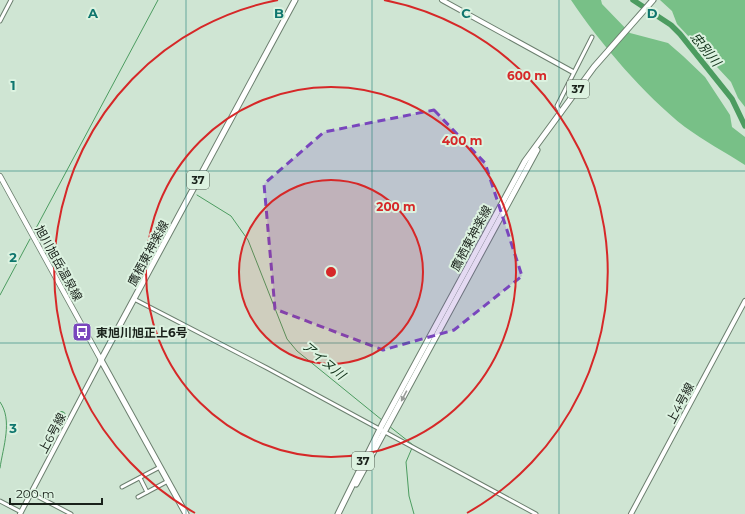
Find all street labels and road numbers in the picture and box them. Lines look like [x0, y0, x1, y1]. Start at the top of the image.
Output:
road number: 37 [567, 80, 589, 98]
road number: 37 [187, 171, 209, 189]
street label: 鷹栖東神楽線 [447, 203, 495, 273]
street label: 鷹栖東神楽線 [124, 218, 172, 288]
street label: 旭川旭岳温泉線 [32, 223, 86, 303]
street label: 上4号線 [663, 380, 697, 426]
street label: 上6号線 [35, 410, 69, 456]
road number: 37 [352, 452, 374, 470]

